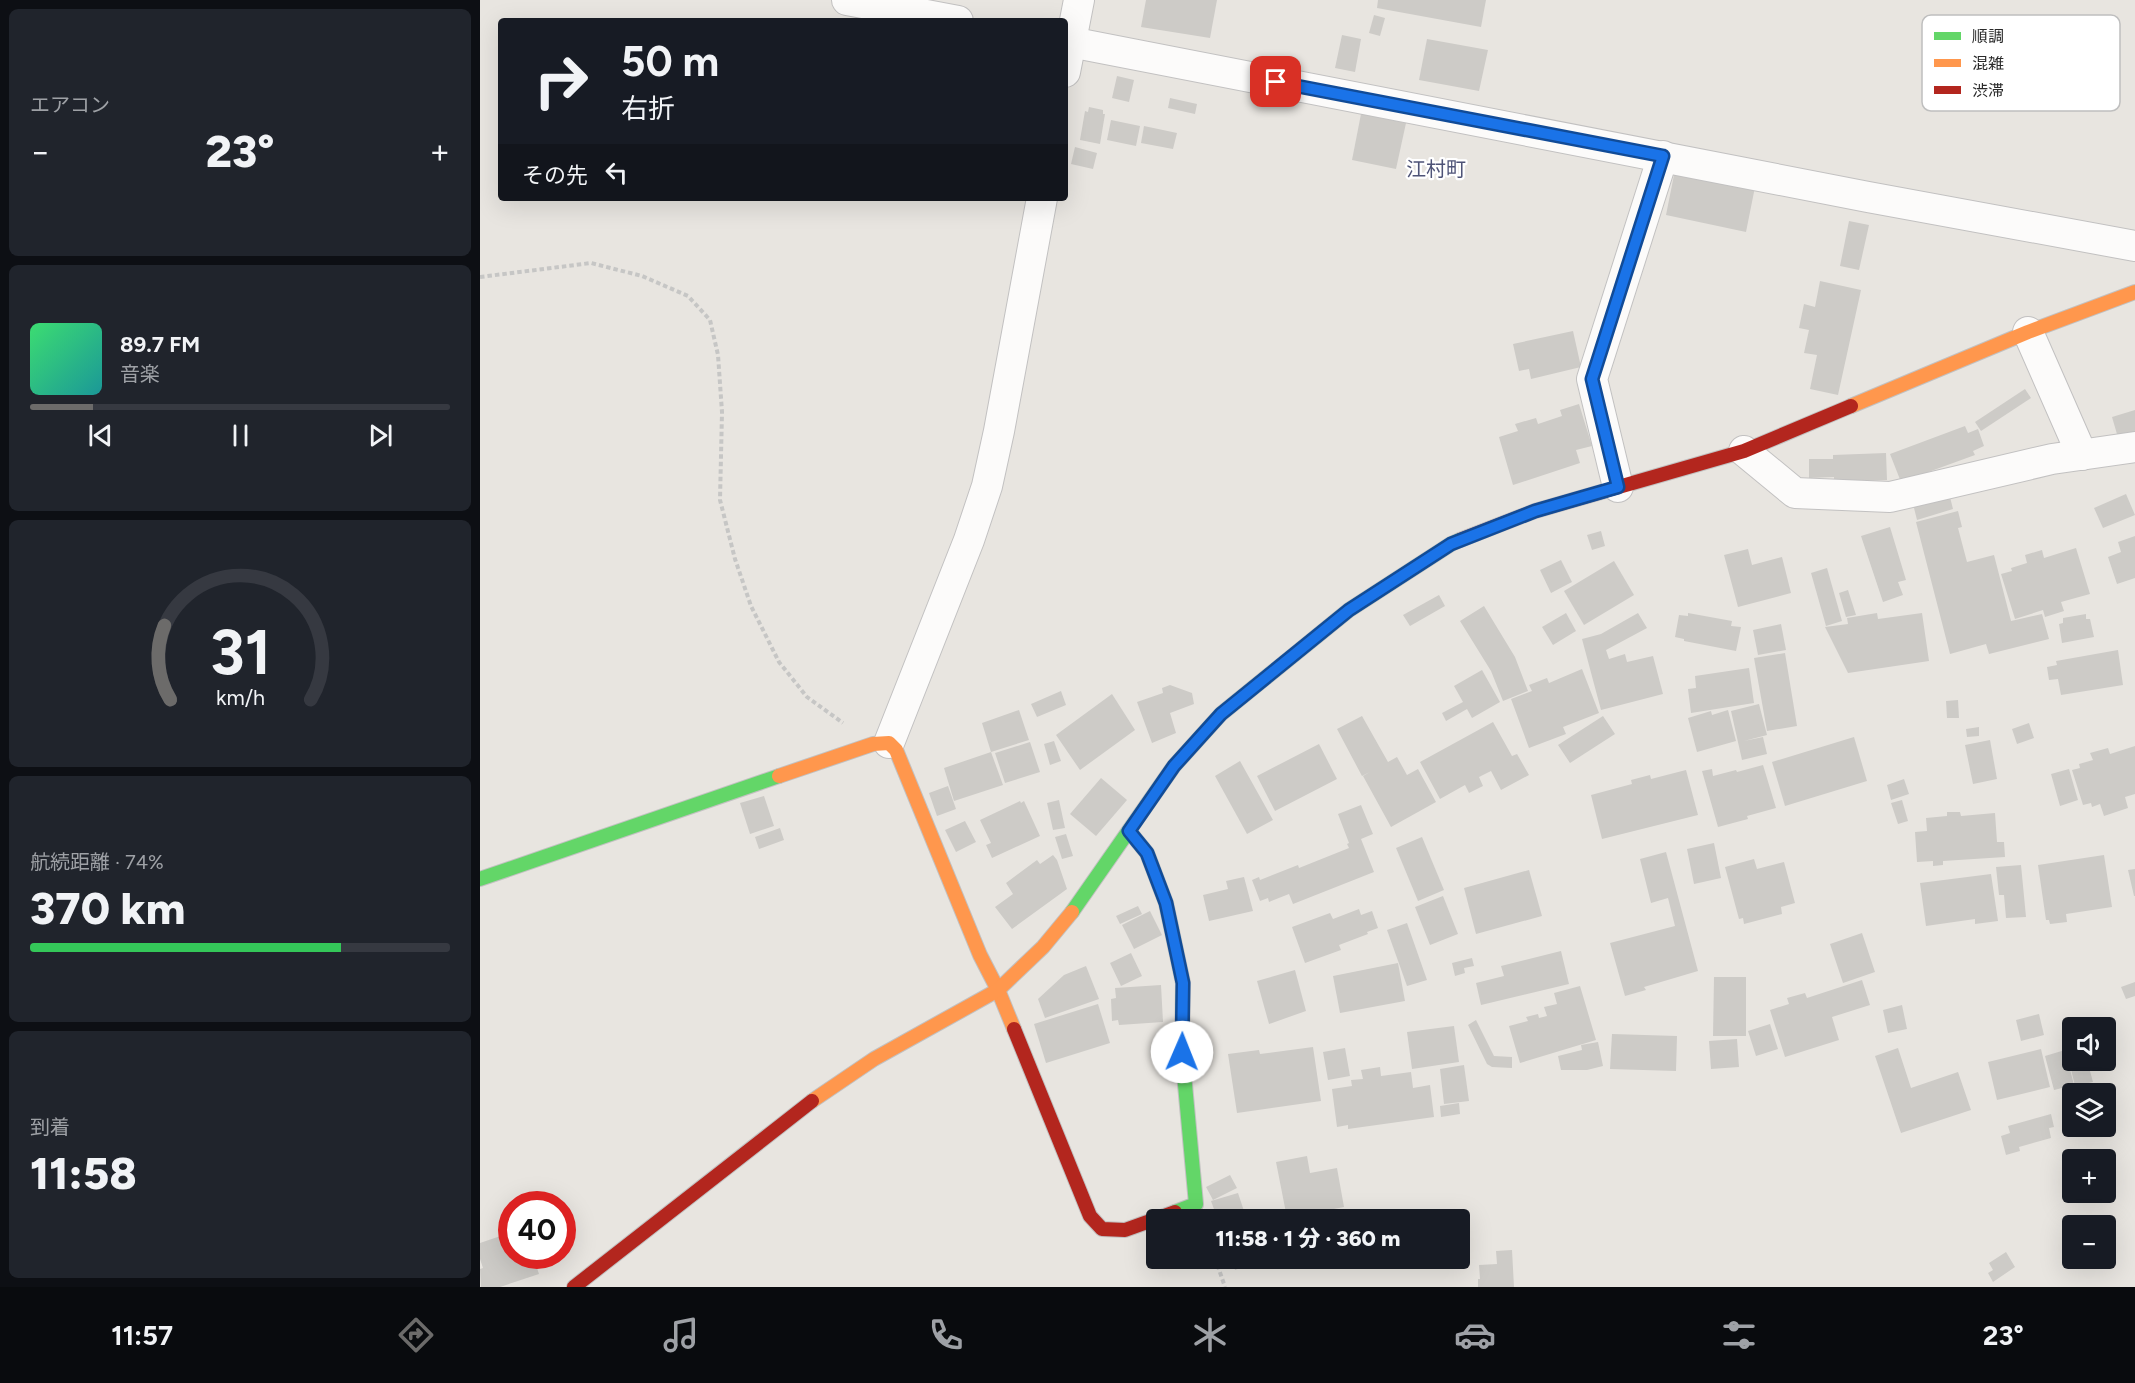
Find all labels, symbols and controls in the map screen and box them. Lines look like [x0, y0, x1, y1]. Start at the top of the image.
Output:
legend [1922, 15, 2120, 111]
text: 順調 [1972, 27, 2004, 46]
text: 50 m [621, 36, 719, 87]
icon: right [522, 42, 600, 120]
text: 混雑 [1972, 54, 2004, 73]
pin [1250, 56, 1301, 107]
icon: arrive [1259, 65, 1292, 98]
text: 渋滞 [1972, 81, 2004, 100]
text: 右折 [621, 92, 675, 125]
text: エアコン [30, 93, 110, 117]
text: 23° [206, 124, 274, 178]
text: − [30, 132, 51, 171]
text: + [429, 132, 450, 171]
icon: left [600, 156, 633, 189]
district label: 江村町 [1406, 157, 1466, 181]
text: その先 [522, 162, 588, 189]
text: 89.7 FM [120, 331, 200, 358]
text: 音楽 [120, 362, 160, 386]
icon: previous [84, 419, 117, 452]
icon: pause [224, 419, 257, 452]
icon: next [364, 419, 397, 452]
text: 31 [209, 616, 271, 691]
text: km/h [216, 686, 264, 711]
text: 航続距離 · 74% [30, 850, 164, 874]
text: 370 km [30, 881, 185, 935]
map controls [2062, 1017, 2116, 1269]
button: sound [2062, 1017, 2116, 1071]
position arrow [1150, 1020, 1214, 1084]
button: layers [2062, 1083, 2116, 1137]
text: 到着 [30, 1115, 70, 1139]
text: 11:58 [30, 1146, 137, 1200]
button: + [2062, 1149, 2116, 1203]
speed limit sign: 40 [498, 1191, 576, 1269]
button: − [2062, 1215, 2116, 1269]
text: 11:58 · 1 分 · 360 m [1216, 1225, 1400, 1252]
icon: directions [395, 1314, 437, 1356]
icon: music [660, 1314, 702, 1356]
icon: phone [925, 1314, 967, 1356]
icon: climate [1189, 1314, 1231, 1356]
icon: car [1454, 1314, 1496, 1356]
icon: filters [1718, 1314, 1760, 1356]
text: 11:57 [111, 1319, 173, 1352]
text: 23° [1983, 1319, 2024, 1352]

